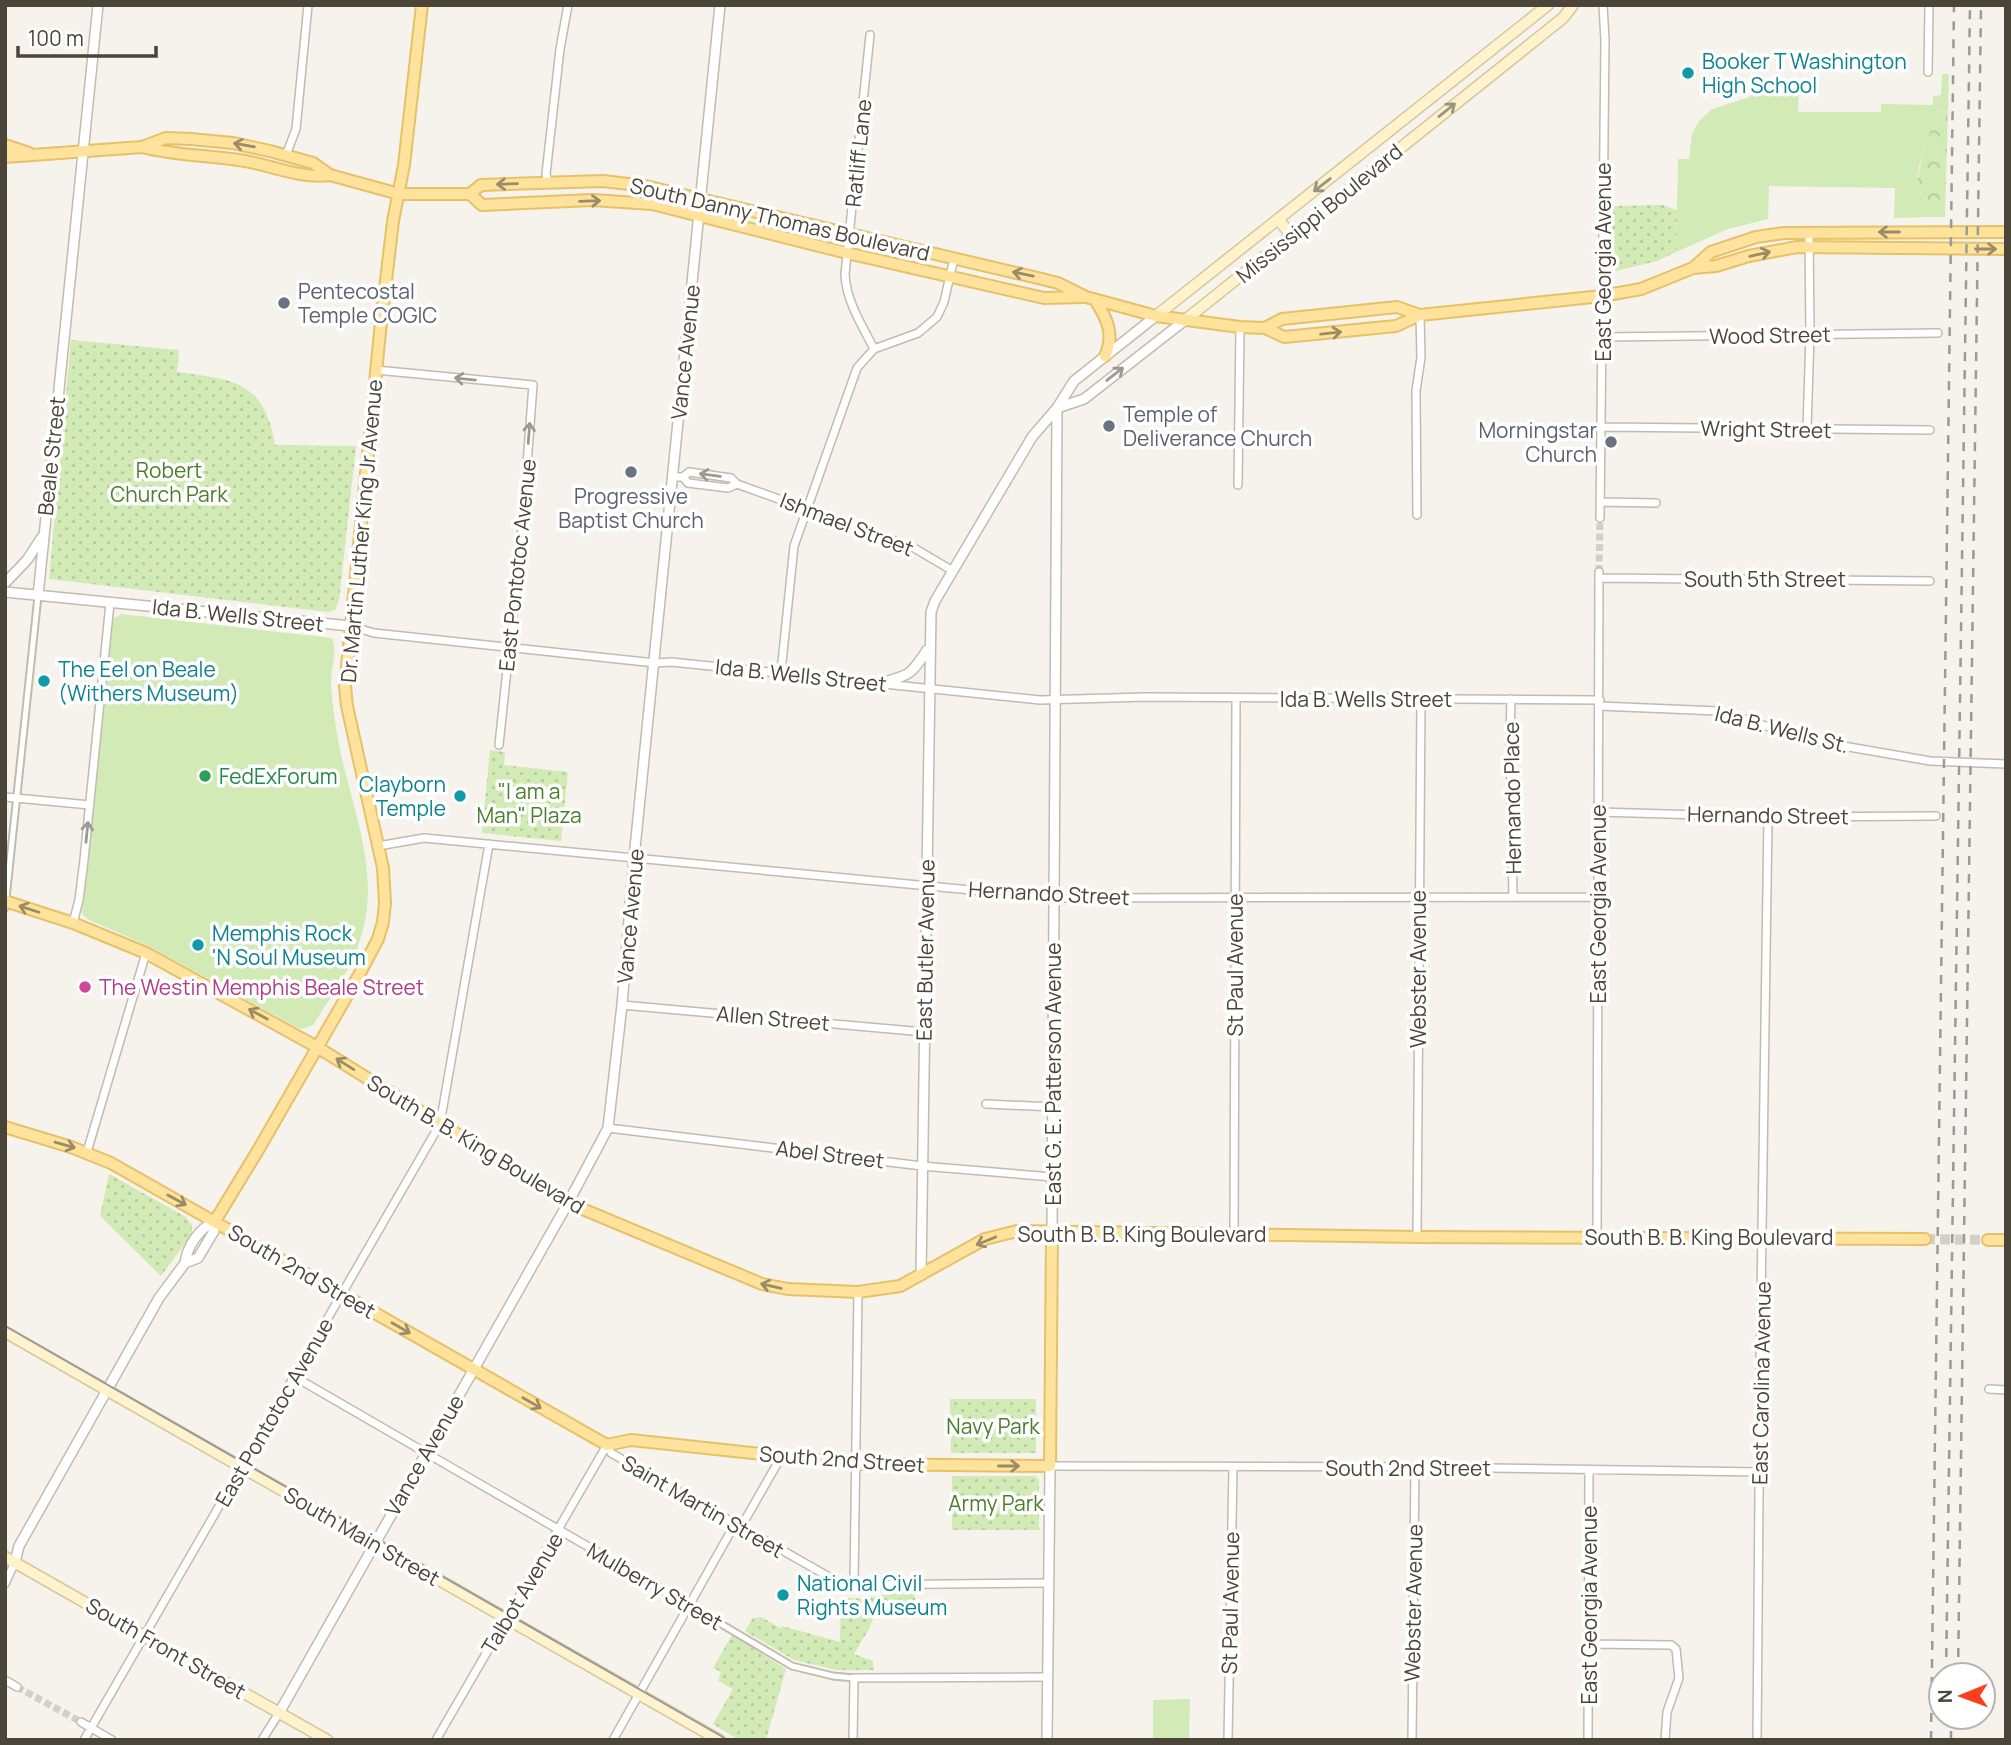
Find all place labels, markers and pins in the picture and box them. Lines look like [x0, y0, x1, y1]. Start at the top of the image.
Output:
place label: Booker T Washington High School [1702, 47, 1907, 99]
marker: Booker T Washington High School [1680, 65, 1696, 81]
place label: Pentecostal Temple COGIC [298, 277, 437, 329]
marker: Pentecostal Temple COGIC [276, 295, 292, 311]
place label: Temple of Deliverance Church [1123, 400, 1312, 452]
place label: Morningstar Church [1478, 416, 1597, 468]
marker: Temple of Deliverance Church [1101, 418, 1117, 434]
marker: Morningstar Church [1603, 434, 1619, 450]
marker: Progressive Baptist Church [623, 464, 639, 480]
place label: Progressive Baptist Church [558, 482, 704, 534]
place label: The Eel on Beale (Withers Museum) [58, 655, 239, 707]
marker: The Eel on Beale (Withers Museum) [36, 673, 52, 689]
place label: FedExForum [219, 762, 338, 790]
marker: FedExForum [197, 768, 213, 784]
place label: Clayborn Temple [359, 770, 446, 822]
marker: Clayborn Temple [452, 788, 468, 804]
place label: Memphis Rock 'N Soul Museum [212, 919, 366, 971]
marker: Memphis Rock 'N Soul Museum [190, 937, 206, 953]
place label: The Westin Memphis Beale Street [99, 973, 424, 1001]
marker: The Westin Memphis Beale Street [77, 979, 93, 995]
place label: National Civil Rights Museum [797, 1569, 947, 1621]
marker: National Civil Rights Museum [775, 1587, 791, 1603]

